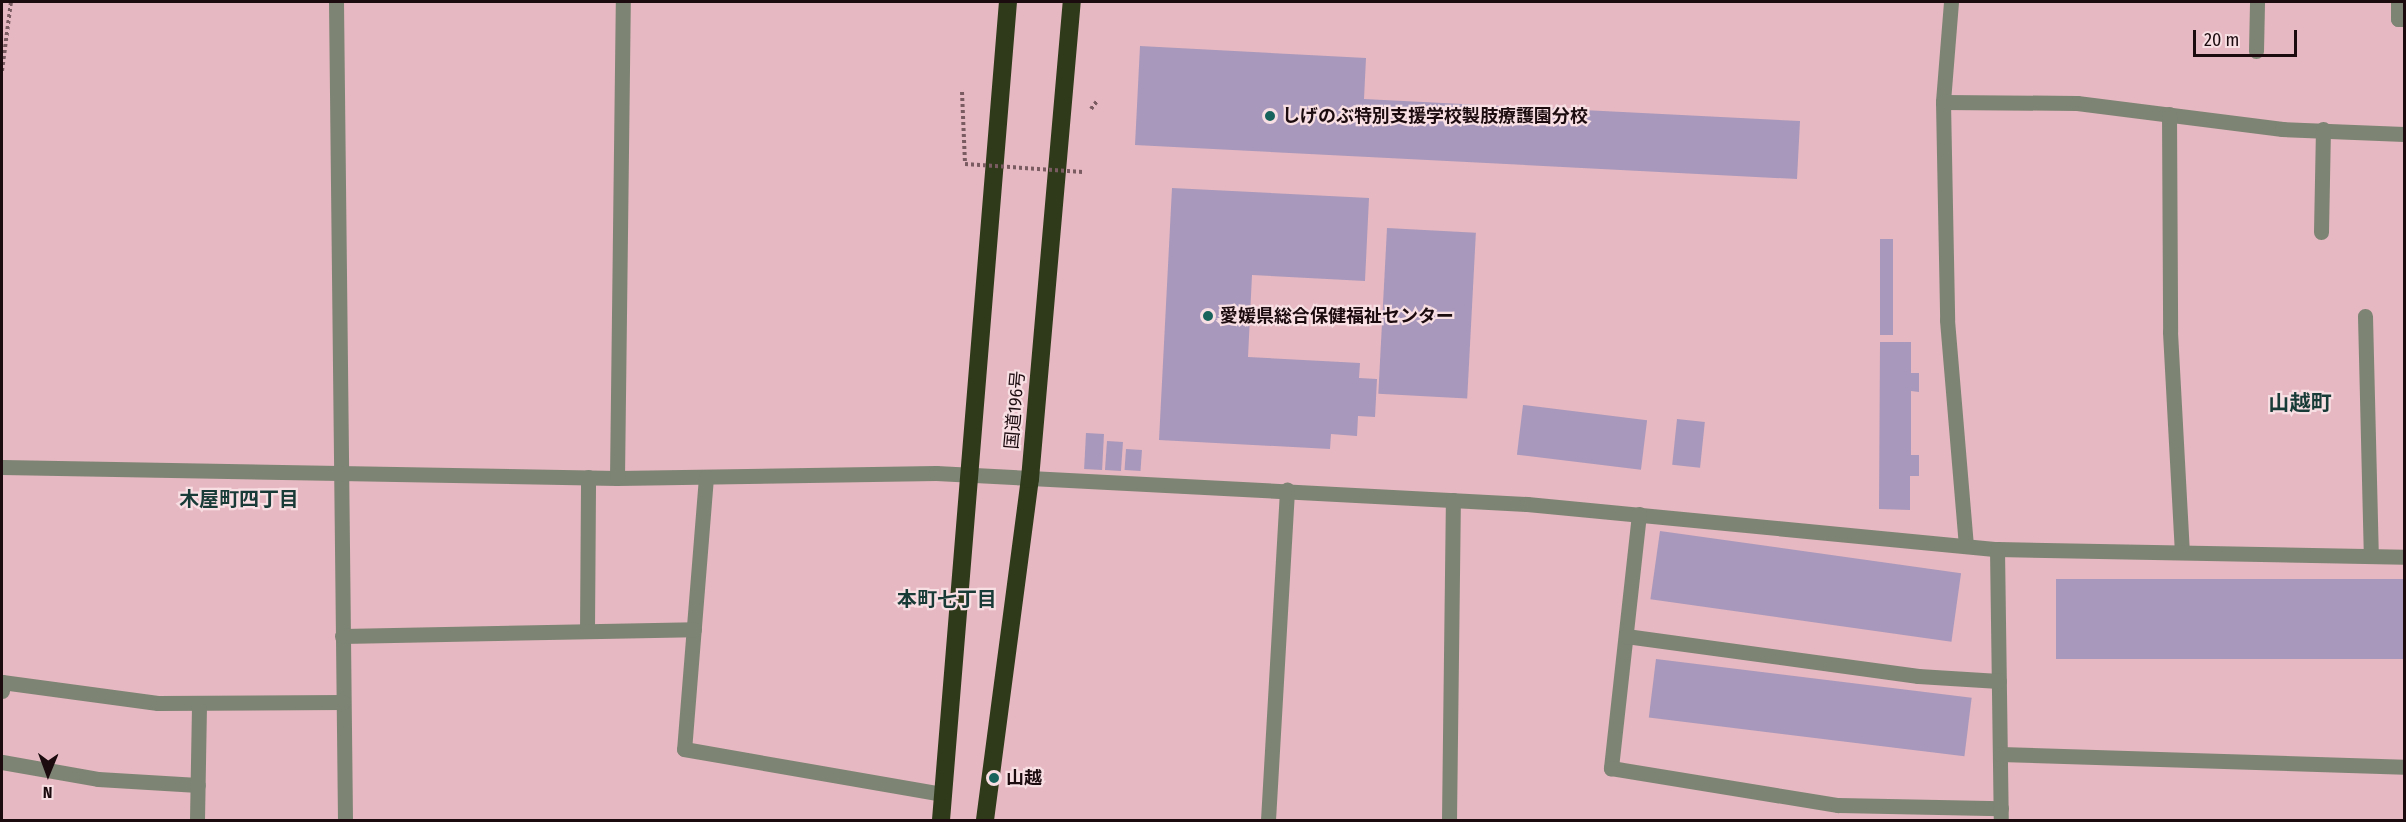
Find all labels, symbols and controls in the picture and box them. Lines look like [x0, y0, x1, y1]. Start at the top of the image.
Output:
scale bar [2196, 18, 2300, 56]
text: 20 m [2204, 29, 2239, 51]
place label: しげのぶ特別支援学校製肢療護園分校 [1282, 105, 1588, 127]
marker: しげのぶ特別支援学校製肢療護園分校 [1263, 109, 1277, 123]
place label: 愛媛県総合保健福祉センター [1220, 305, 1454, 327]
marker: 愛媛県総合保健福祉センター [1201, 309, 1215, 323]
street label: 国道196号 [1001, 370, 1029, 450]
district label: 山越町 [2269, 390, 2331, 416]
district label: 木屋町四丁目 [179, 487, 299, 511]
district label: 本町七丁目 [897, 587, 997, 611]
north arrow [18, 744, 78, 804]
place label: 山越 [1006, 767, 1042, 789]
marker: 山越 [987, 771, 1001, 785]
text: N [43, 783, 53, 802]

